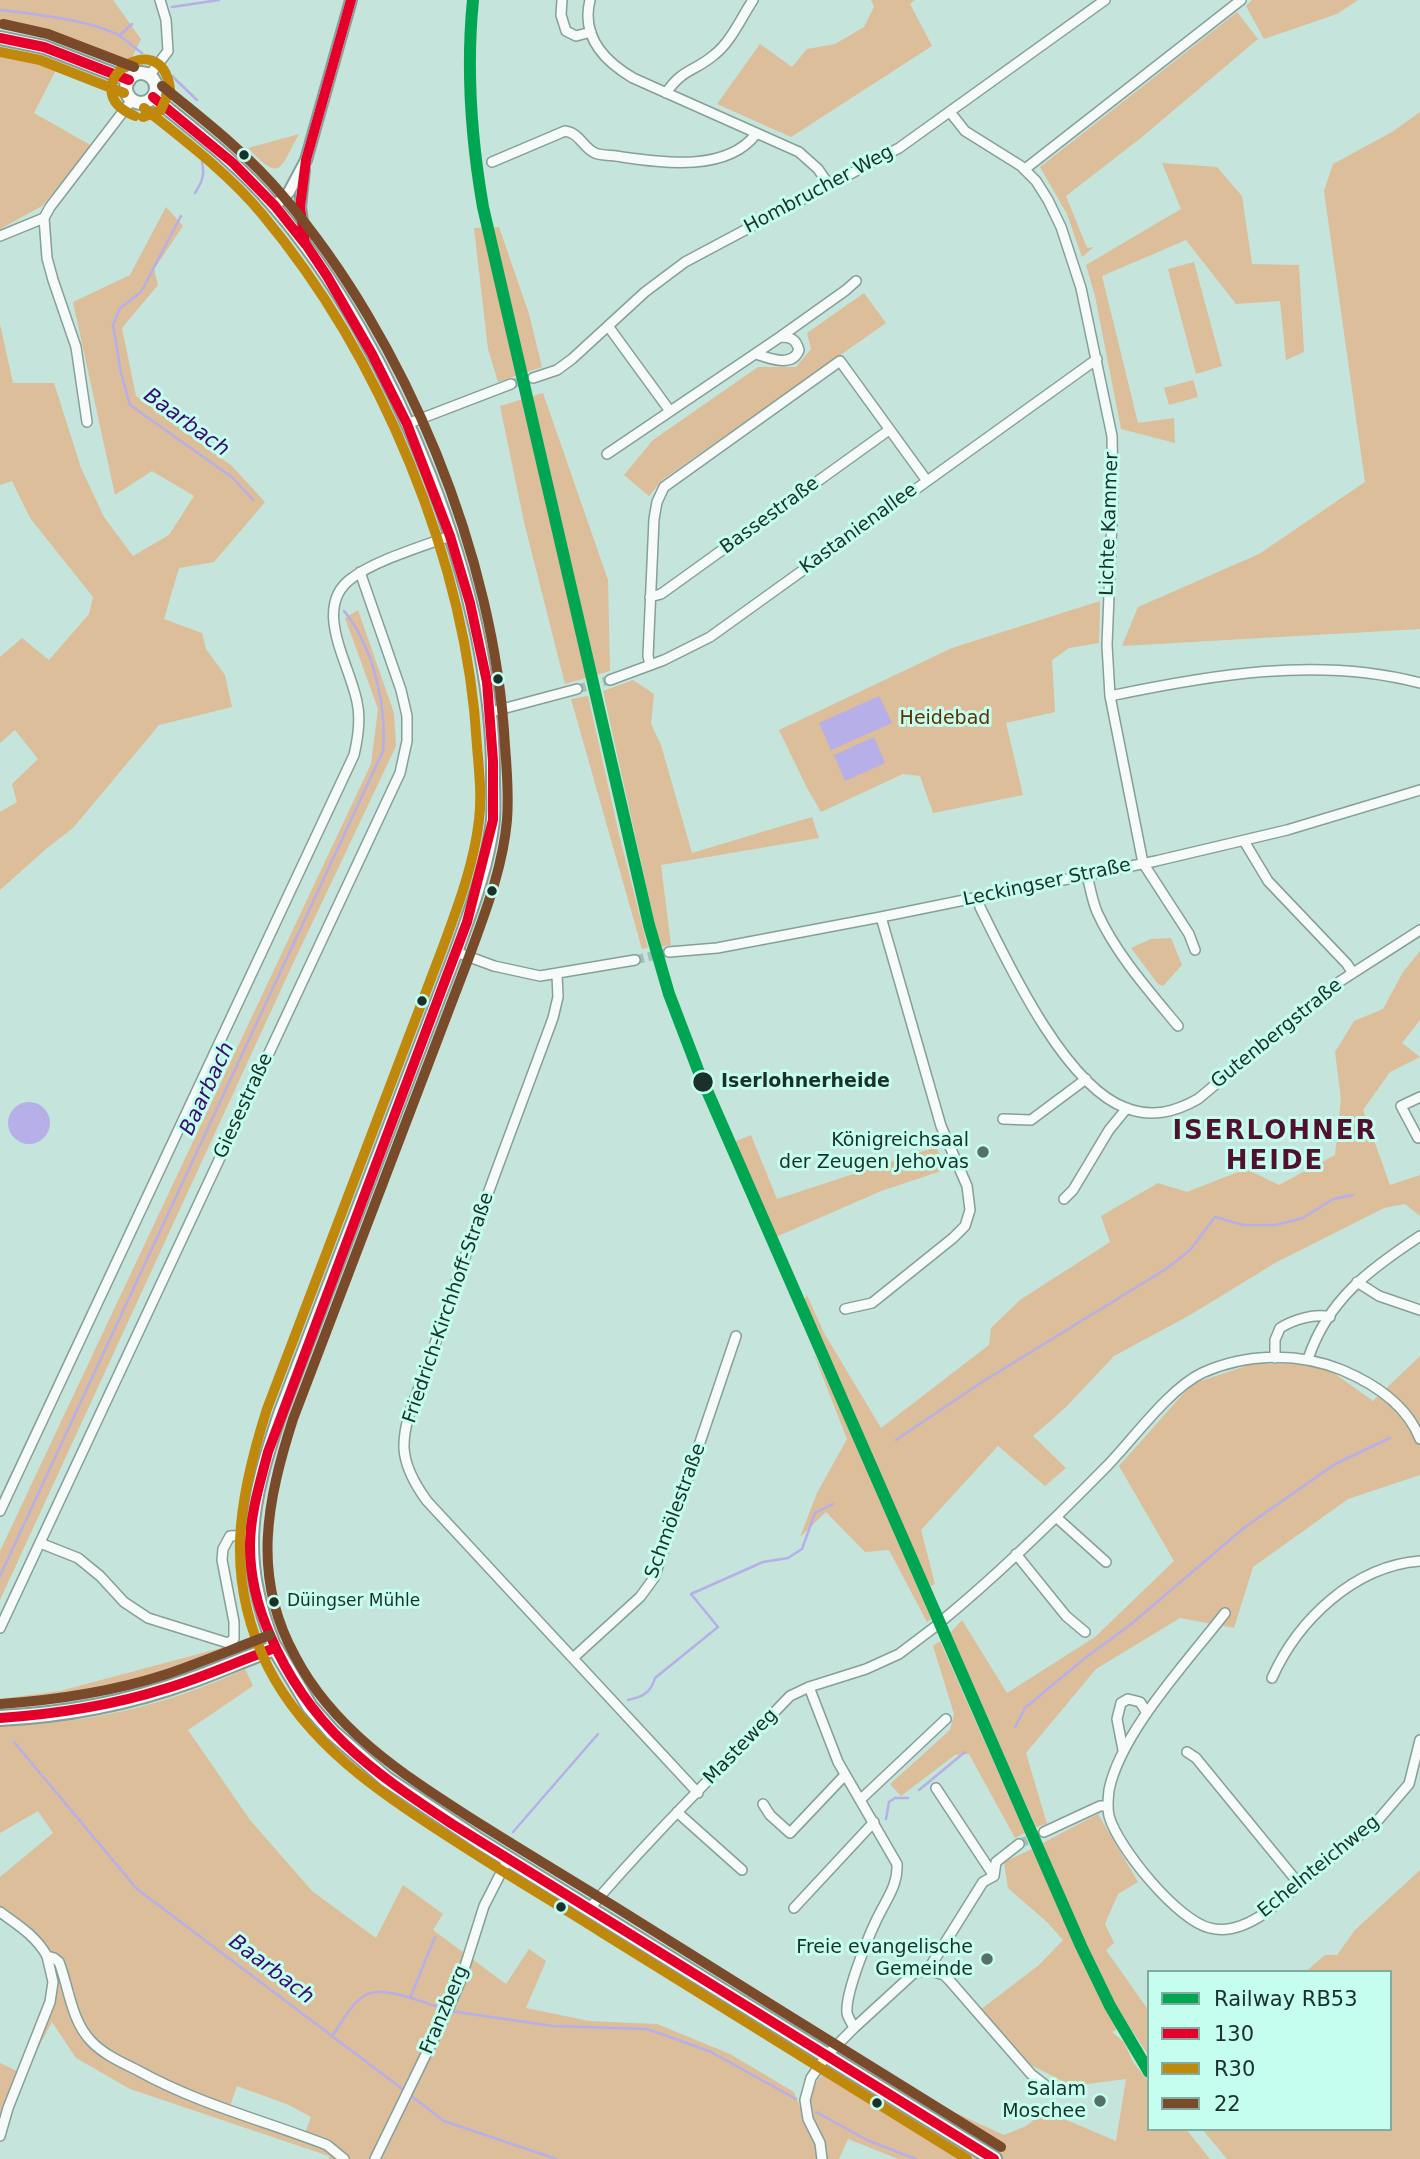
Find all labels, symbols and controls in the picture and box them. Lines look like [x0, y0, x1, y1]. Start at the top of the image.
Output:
street label: Hombrucher Weg [740, 141, 898, 239]
unlabelled marker [237, 148, 251, 162]
water label: Baarbach [138, 383, 234, 463]
street label: Lichte Kammer [1096, 452, 1124, 596]
street label: Bassestraße [716, 473, 824, 559]
street label: Kastanienallee [796, 479, 922, 579]
unlabelled marker [491, 672, 505, 686]
park label: Heidebad [900, 708, 990, 730]
street label: Leckingser Straße [961, 854, 1133, 912]
unlabelled marker [485, 884, 499, 898]
street label: Gutenbergstraße [1207, 974, 1347, 1094]
unlabelled marker [415, 994, 429, 1008]
water label: Baarbach [175, 1038, 241, 1140]
street label: Giesestraße [210, 1050, 278, 1162]
marker: Iserlohnerheide [691, 1070, 715, 1094]
place label: Iserlohnerheide [721, 1071, 890, 1093]
district label: ISERLOHNER HEIDE [1174, 1116, 1376, 1178]
place label: Königreichsaal der Zeugen Jehovas [779, 1130, 969, 1174]
marker: Königreichsaal der Zeugen Jehovas [975, 1144, 991, 1160]
street label: Friedrich-Kirchhoff-Straße [399, 1190, 499, 1426]
street label: Schmölestraße [641, 1440, 711, 1582]
place label: Düingser Mühle [287, 1592, 420, 1612]
marker: Düingser Mühle [267, 1595, 281, 1609]
street label: Masteweg [699, 1704, 783, 1790]
street label: Echelnteichweg [1254, 1811, 1384, 1923]
unlabelled marker [554, 1900, 568, 1914]
water label: Baarbach [224, 1930, 318, 2010]
place label: Freie evangelische Gemeinde [796, 1937, 973, 1981]
marker: Freie evangelische Gemeinde [979, 1951, 995, 1967]
street label: Franzberg [416, 1962, 474, 2058]
legend [1147, 1970, 1392, 2131]
text: Railway RB53 [1214, 1987, 1358, 2011]
text: 130 [1214, 2022, 1254, 2046]
text: R30 [1214, 2057, 1255, 2081]
place label: Salam Moschee [1002, 2079, 1086, 2123]
text: 22 [1214, 2092, 1241, 2116]
marker: Salam Moschee [1092, 2093, 1108, 2109]
unlabelled marker [870, 2096, 884, 2110]

